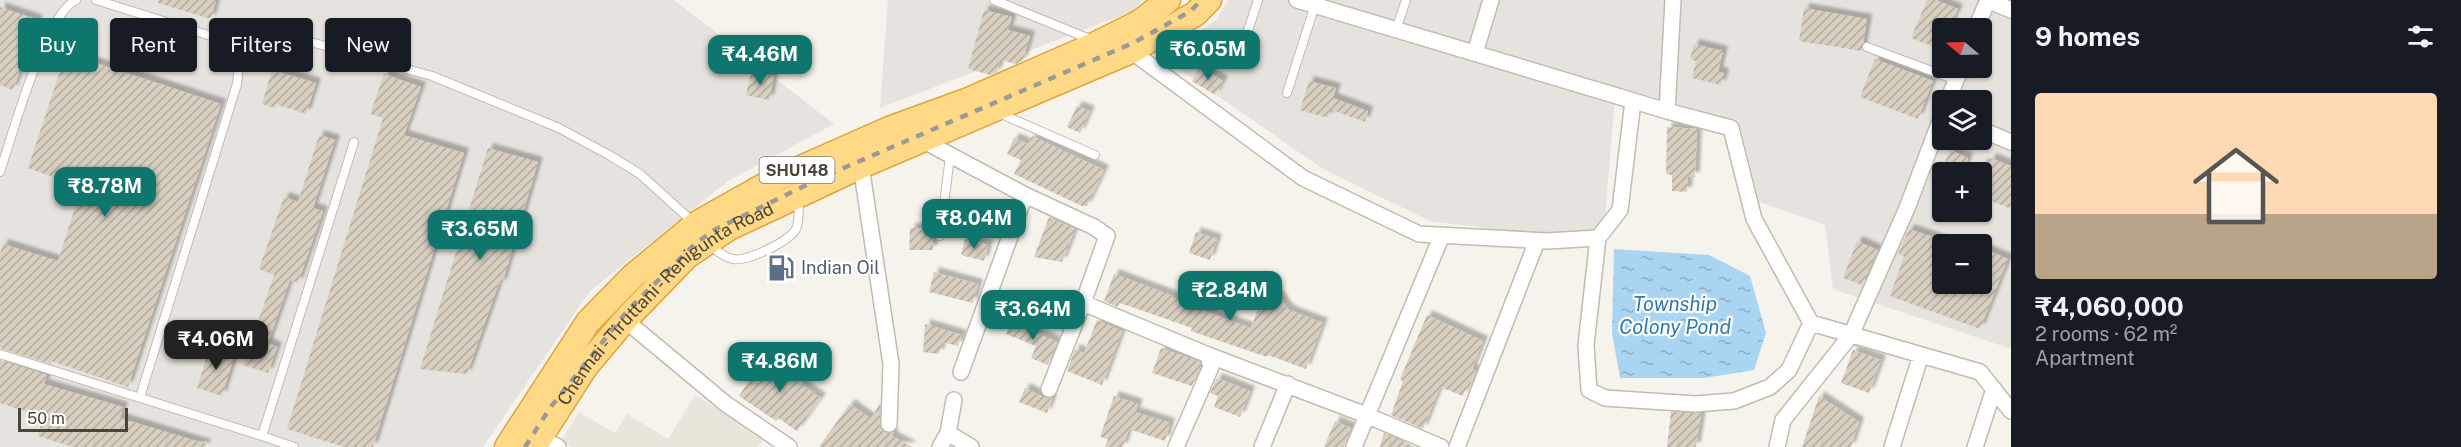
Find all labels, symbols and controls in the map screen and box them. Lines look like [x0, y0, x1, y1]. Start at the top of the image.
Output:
chip: Buy [18, 18, 98, 72]
chip: Rent [110, 18, 197, 72]
chip: Filters [209, 18, 313, 72]
chip: New [325, 18, 411, 72]
north arrow [1932, 18, 1992, 78]
map controls [1932, 18, 1992, 294]
icon: filters [2404, 20, 2437, 53]
text: 9 homes [2035, 21, 2140, 52]
pin: ₹6.05M [1159, 30, 1257, 81]
pin: ₹4.46M [711, 35, 809, 86]
text: ₹6.05M [1170, 37, 1246, 61]
text: ₹4.46M [722, 42, 798, 66]
button: layers [1932, 90, 1992, 150]
icon: home [2182, 132, 2290, 240]
road number: SHU148 [760, 157, 834, 183]
button: + [1932, 162, 1992, 222]
pin: ₹8.78M [56, 167, 154, 218]
text: ₹8.78M [68, 174, 142, 198]
street label: Chennai - Tiruttani - Renigunta Road [553, 198, 777, 409]
pin: ₹8.04M [925, 199, 1023, 250]
text: ₹8.04M [936, 206, 1012, 230]
pin: ₹3.65M [431, 210, 529, 261]
text: ₹3.65M [442, 217, 518, 241]
button: − [1932, 234, 1992, 294]
fuel station icon: Indian Oil [766, 253, 796, 283]
place label: Indian Oil [801, 257, 880, 278]
pin: ₹2.84M [1181, 271, 1279, 322]
text: ₹2.84M [1192, 278, 1268, 302]
pin: ₹3.64M [984, 290, 1082, 341]
text: ₹4,060,000 [2035, 291, 2184, 322]
water label: Township Colony Pond [1619, 292, 1731, 339]
text: ₹3.64M [995, 297, 1071, 321]
pin: ₹4.06M [167, 320, 265, 371]
text: 2 rooms · 62 m² [2035, 322, 2177, 346]
text: ₹4.06M [178, 327, 254, 351]
pin: ₹4.86M [731, 342, 829, 393]
text: Apartment [2035, 346, 2135, 370]
text: ₹4.86M [742, 349, 818, 373]
scale bar [18, 405, 128, 432]
text: 50 m [27, 409, 65, 428]

